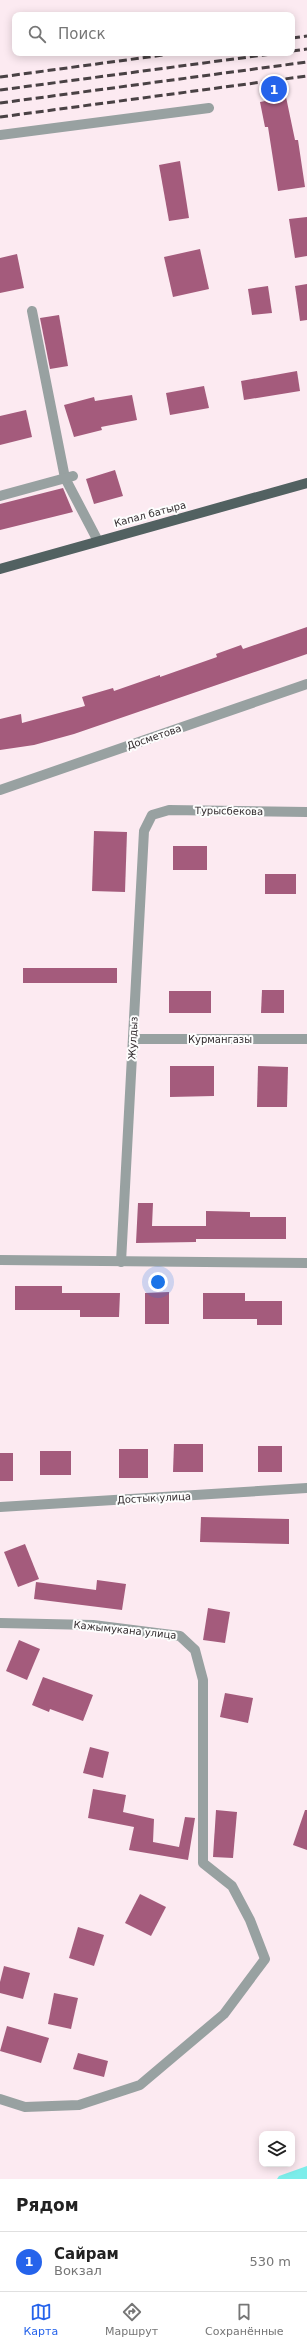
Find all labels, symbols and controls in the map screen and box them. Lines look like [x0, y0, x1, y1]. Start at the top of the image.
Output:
search box [12, 12, 295, 56]
icon: search [26, 23, 48, 45]
text: Поиск [58, 25, 106, 43]
pin: 1 [261, 74, 287, 104]
street label: Капал батыра [113, 499, 187, 529]
street label: Досметова [125, 723, 183, 751]
street label: Турысбекова [194, 805, 263, 817]
street label: Жулдыз [126, 1016, 140, 1060]
street label: Курмангазы [188, 1034, 252, 1045]
your location [148, 1272, 168, 1292]
street label: Достык улица [117, 1491, 191, 1505]
street label: Кажымукана улица [73, 1619, 177, 1641]
map controls [259, 2131, 295, 2167]
button: layers [259, 2131, 295, 2167]
text: Рядом [16, 2195, 79, 2215]
text: Сайрам [54, 2245, 119, 2263]
text: 1 [24, 2254, 34, 2269]
text: 530 m [249, 2254, 291, 2269]
text: Вокзал [54, 2263, 102, 2278]
tab: Карта [23, 2301, 58, 2338]
tab: Маршрут [105, 2301, 158, 2338]
tab: Сохранённые [205, 2301, 284, 2338]

